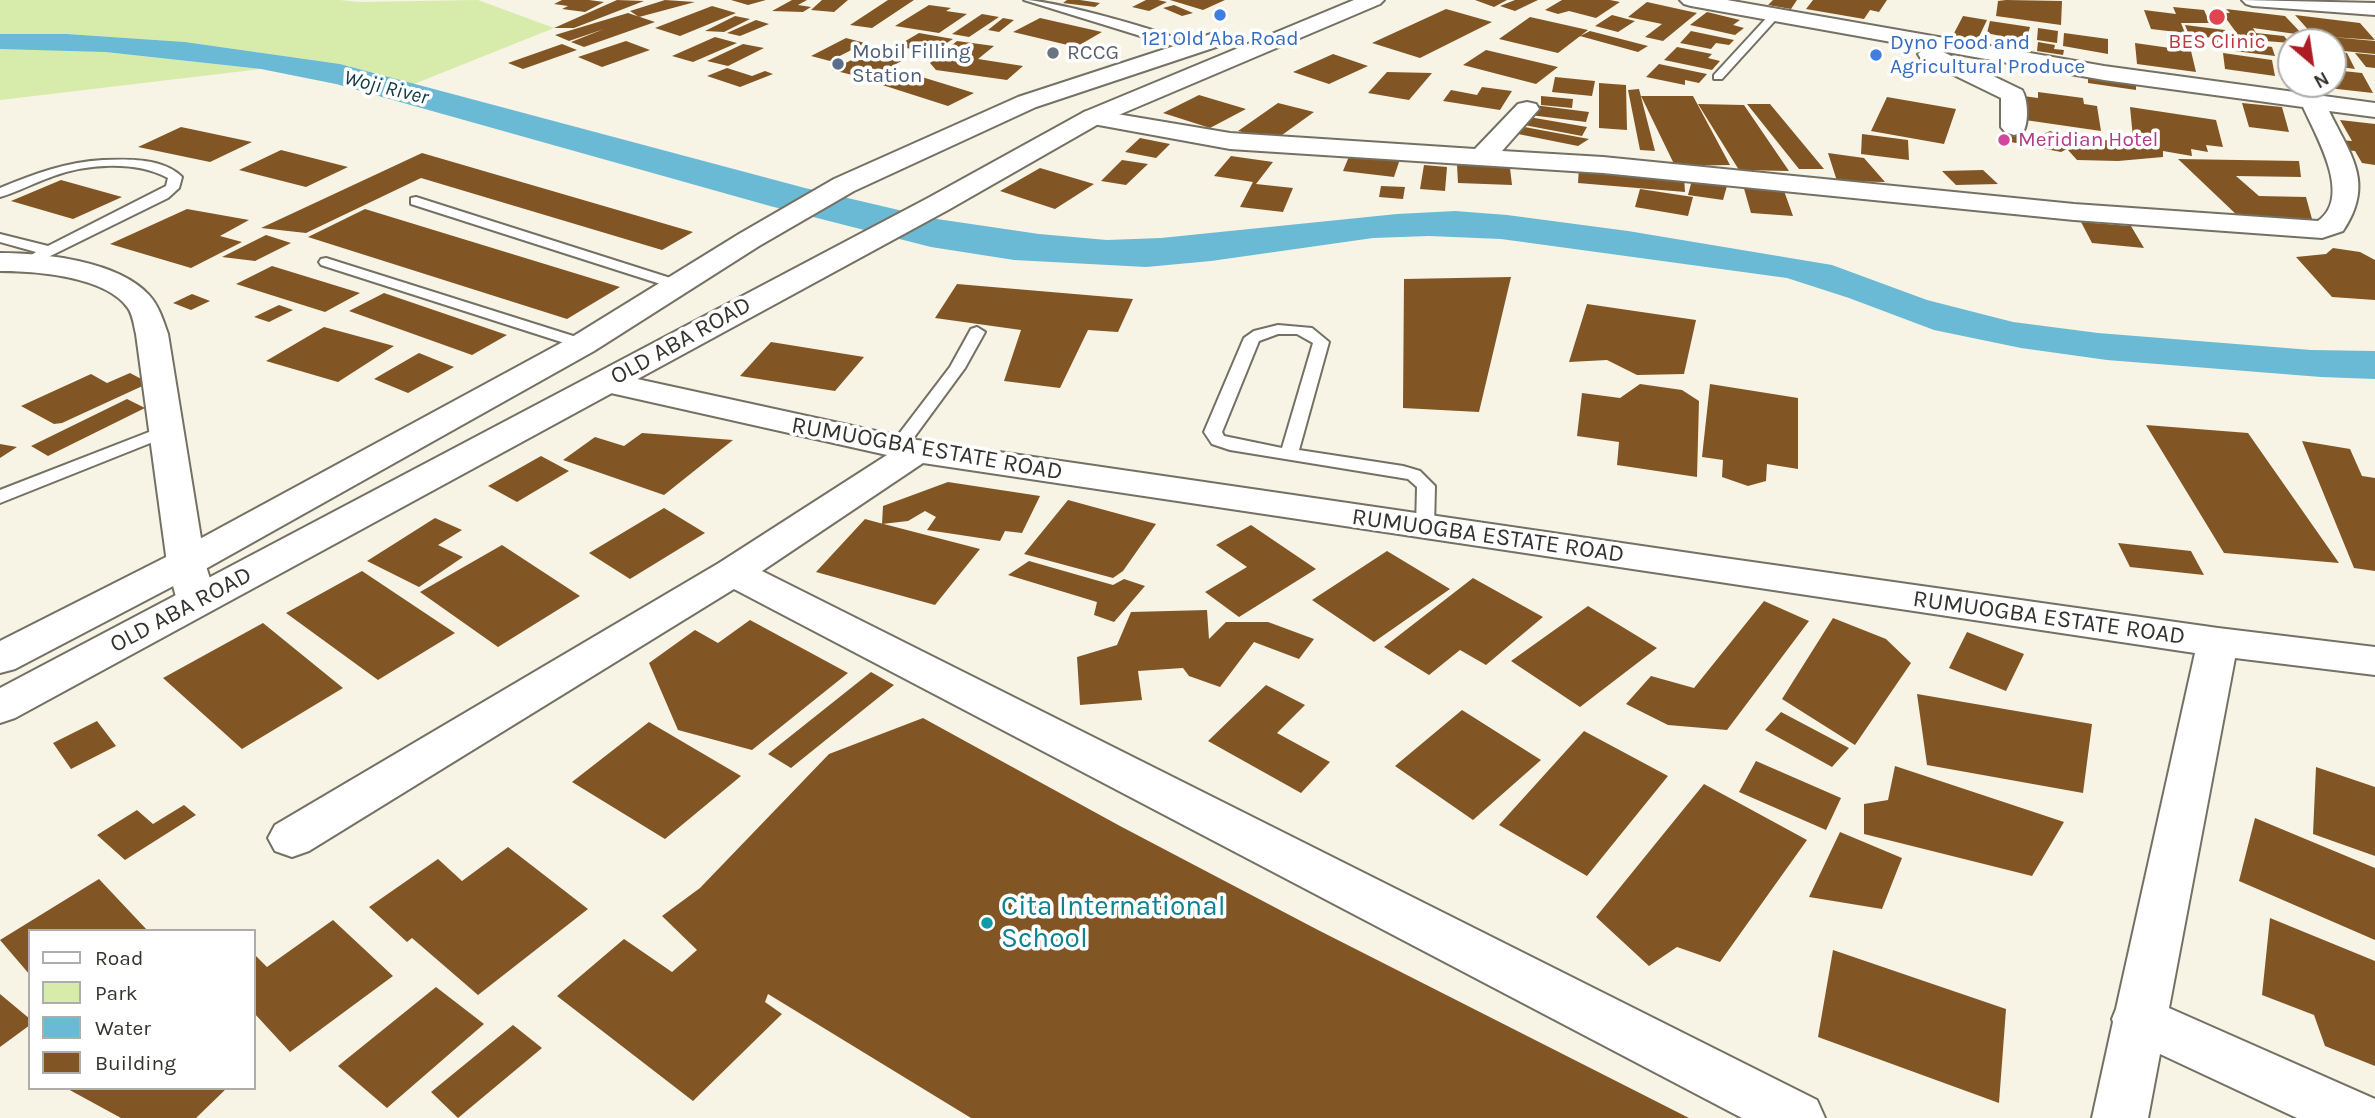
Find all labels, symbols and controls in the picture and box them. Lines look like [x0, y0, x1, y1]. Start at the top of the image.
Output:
marker: 121 Old Aba Road [1212, 7, 1228, 23]
marker: BES Clinic [2207, 7, 2227, 27]
place label: 121 Old Aba Road [1141, 26, 1299, 52]
north arrow [2277, 28, 2347, 98]
place label: BES Clinic [2168, 29, 2266, 55]
place label: Dyno Food and Agricultural Produce [1890, 30, 2085, 80]
place label: Mobil Filling Station [852, 39, 971, 89]
place label: RCCG [1067, 40, 1119, 66]
marker: RCCG [1045, 45, 1061, 61]
marker: Dyno Food and Agricultural Produce [1868, 47, 1884, 63]
marker: Mobil Filling Station [830, 56, 846, 72]
water label: Woji River [341, 65, 431, 111]
text: N [2310, 67, 2333, 93]
place label: Meridian Hotel [2018, 127, 2158, 153]
marker: Meridian Hotel [1996, 132, 2012, 148]
street label: OLD ABA ROAD [606, 291, 756, 391]
street label: RUMUOGBA ESTATE ROAD [789, 411, 1065, 487]
street label: RUMUOGBA ESTATE ROAD [1350, 503, 1626, 569]
street label: OLD ABA ROAD [105, 561, 257, 659]
street label: RUMUOGBA ESTATE ROAD [1911, 585, 2187, 651]
place label: Cita International School [1001, 890, 1226, 956]
marker: Cita International School [979, 915, 995, 931]
legend [28, 929, 256, 1090]
text: Road [95, 946, 143, 970]
text: Park [95, 981, 138, 1005]
text: Water [95, 1016, 151, 1040]
text: Building [95, 1051, 176, 1075]

